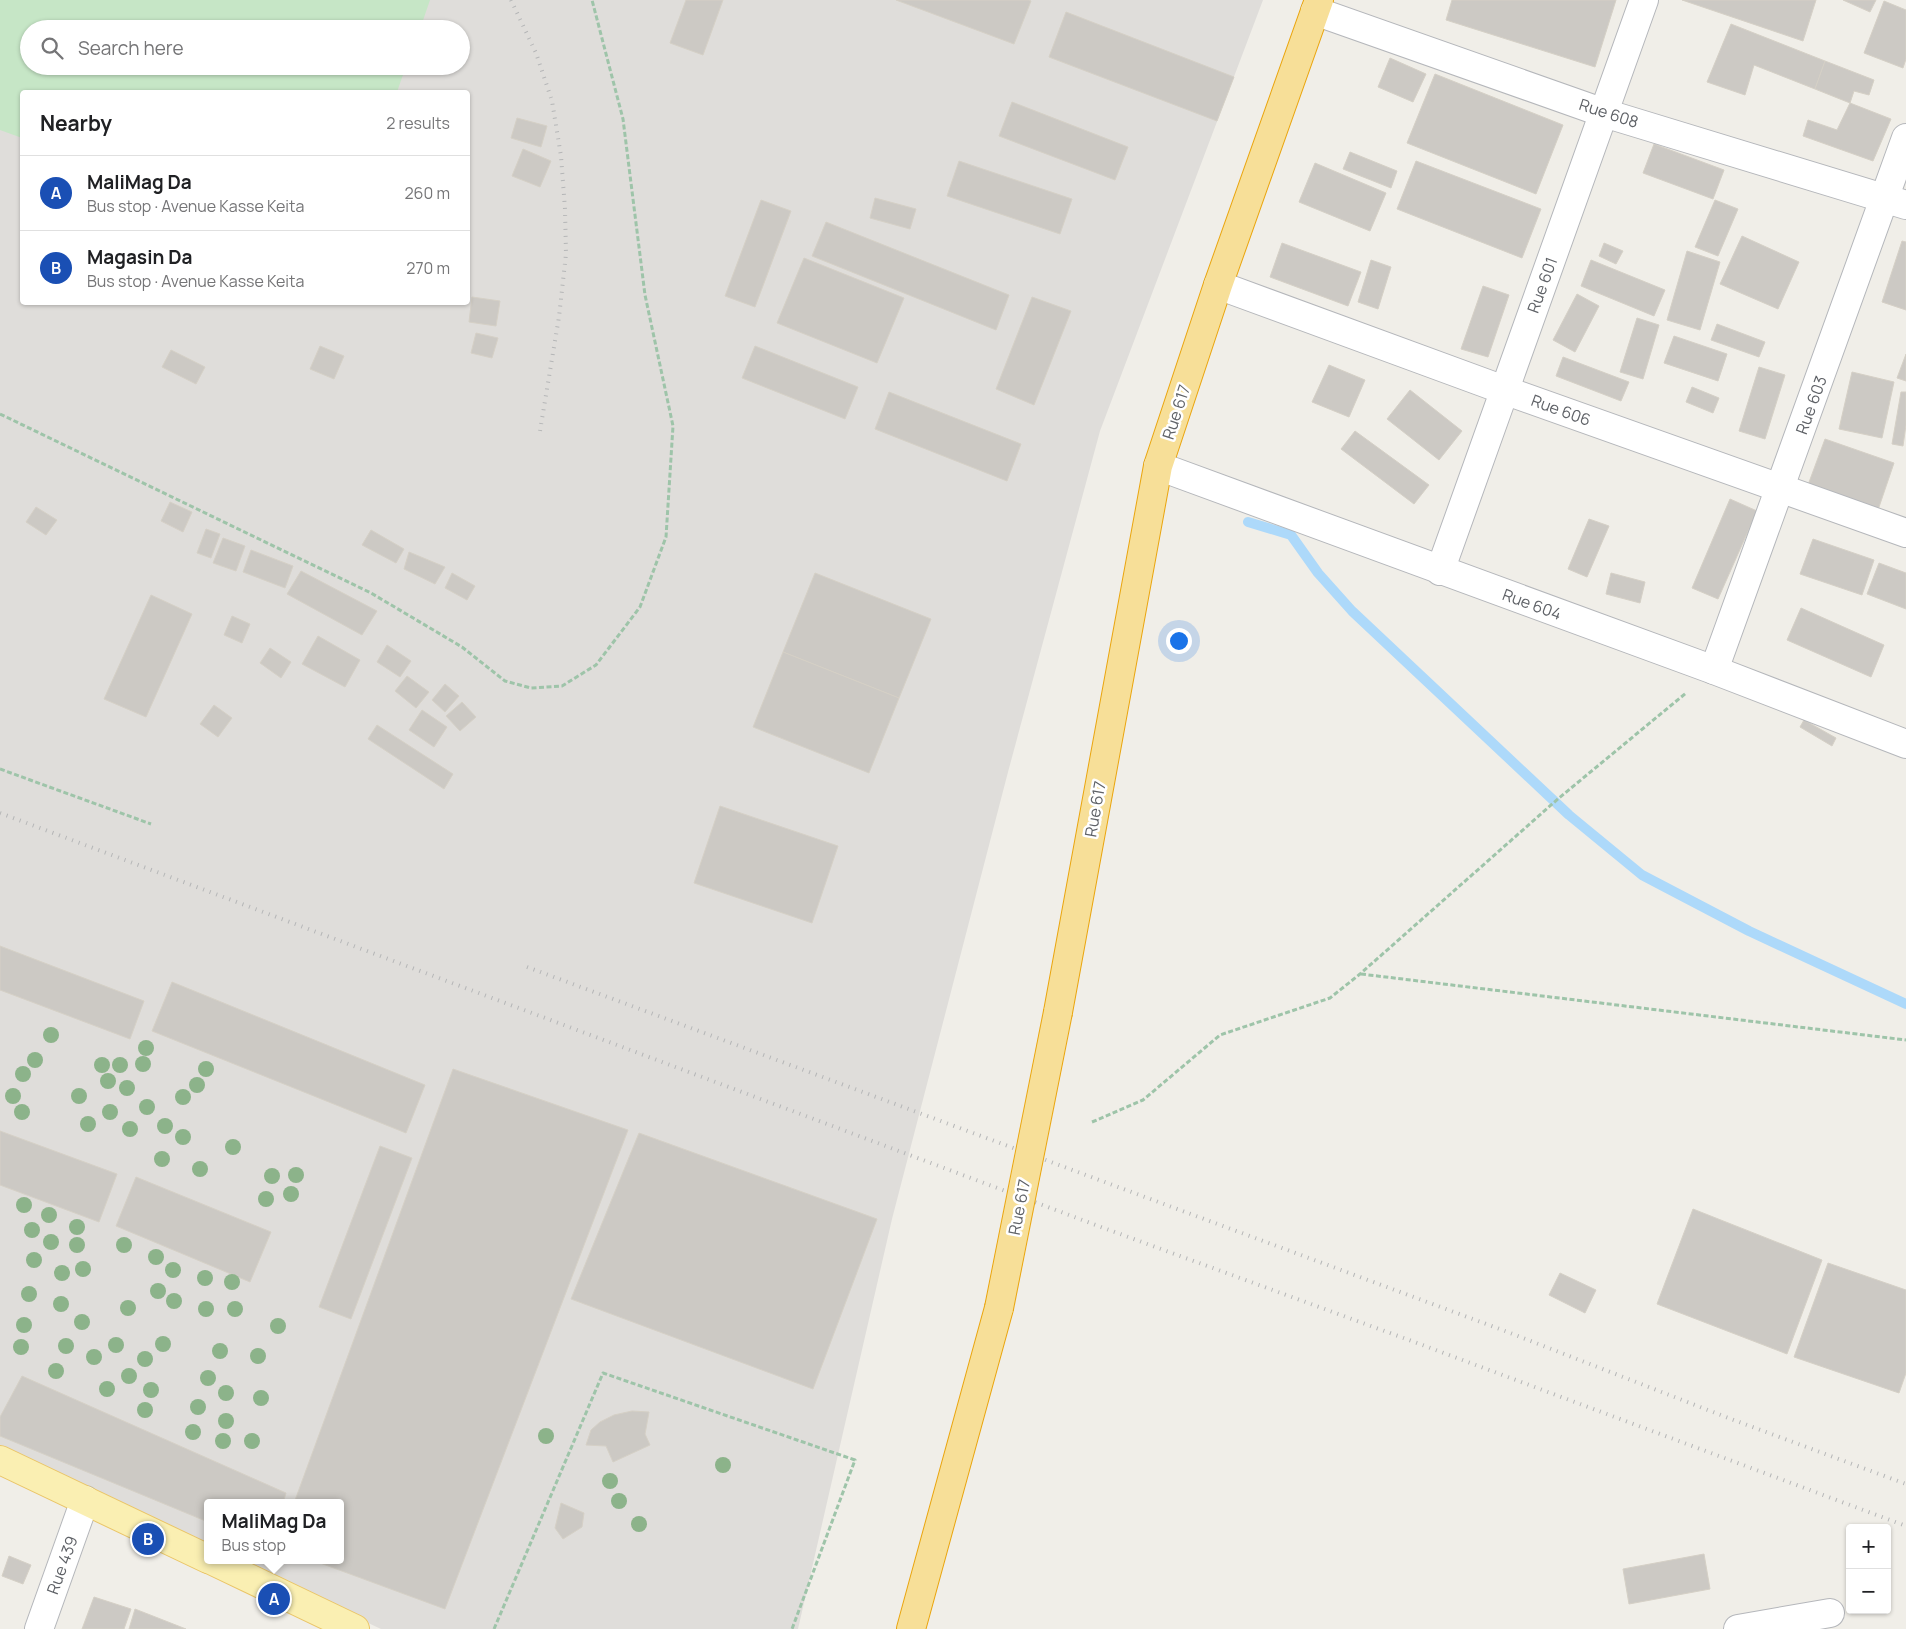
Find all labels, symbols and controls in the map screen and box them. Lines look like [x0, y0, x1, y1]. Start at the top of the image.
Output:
search box [20, 20, 470, 75]
icon: search [38, 34, 66, 62]
text: Search here [78, 35, 184, 61]
street label: Rue 608 [1577, 93, 1641, 133]
text: Nearby [40, 109, 112, 137]
text: 2 results [386, 112, 450, 134]
text: MaliMag Da [87, 169, 192, 195]
text: A [51, 182, 61, 204]
text: 260 m [404, 182, 450, 204]
text: Bus stop · Avenue Kasse Keita [87, 195, 304, 217]
text: Magasin Da [87, 244, 192, 270]
street label: Rue 601 [1522, 254, 1562, 316]
text: B [51, 257, 61, 279]
text: 270 m [406, 257, 450, 279]
text: Bus stop · Avenue Kasse Keita [87, 270, 304, 292]
street label: Rue 603 [1790, 373, 1832, 437]
street label: Rue 617 [1157, 382, 1195, 442]
street label: Rue 606 [1528, 389, 1594, 431]
street label: Rue 604 [1499, 583, 1565, 625]
your location [1166, 628, 1192, 654]
street label: Rue 617 [1079, 779, 1111, 839]
street label: Rue 617 [1003, 1177, 1035, 1237]
popup [204, 1499, 344, 1564]
text: MaliMag Da [222, 1508, 326, 1534]
pin: B [132, 1520, 164, 1558]
map controls [1846, 1524, 1891, 1614]
button: + [1846, 1524, 1891, 1569]
street label: Rue 439 [41, 1533, 83, 1597]
text: Bus stop [222, 1534, 286, 1556]
button: − [1846, 1569, 1891, 1614]
pin: A [258, 1580, 290, 1618]

